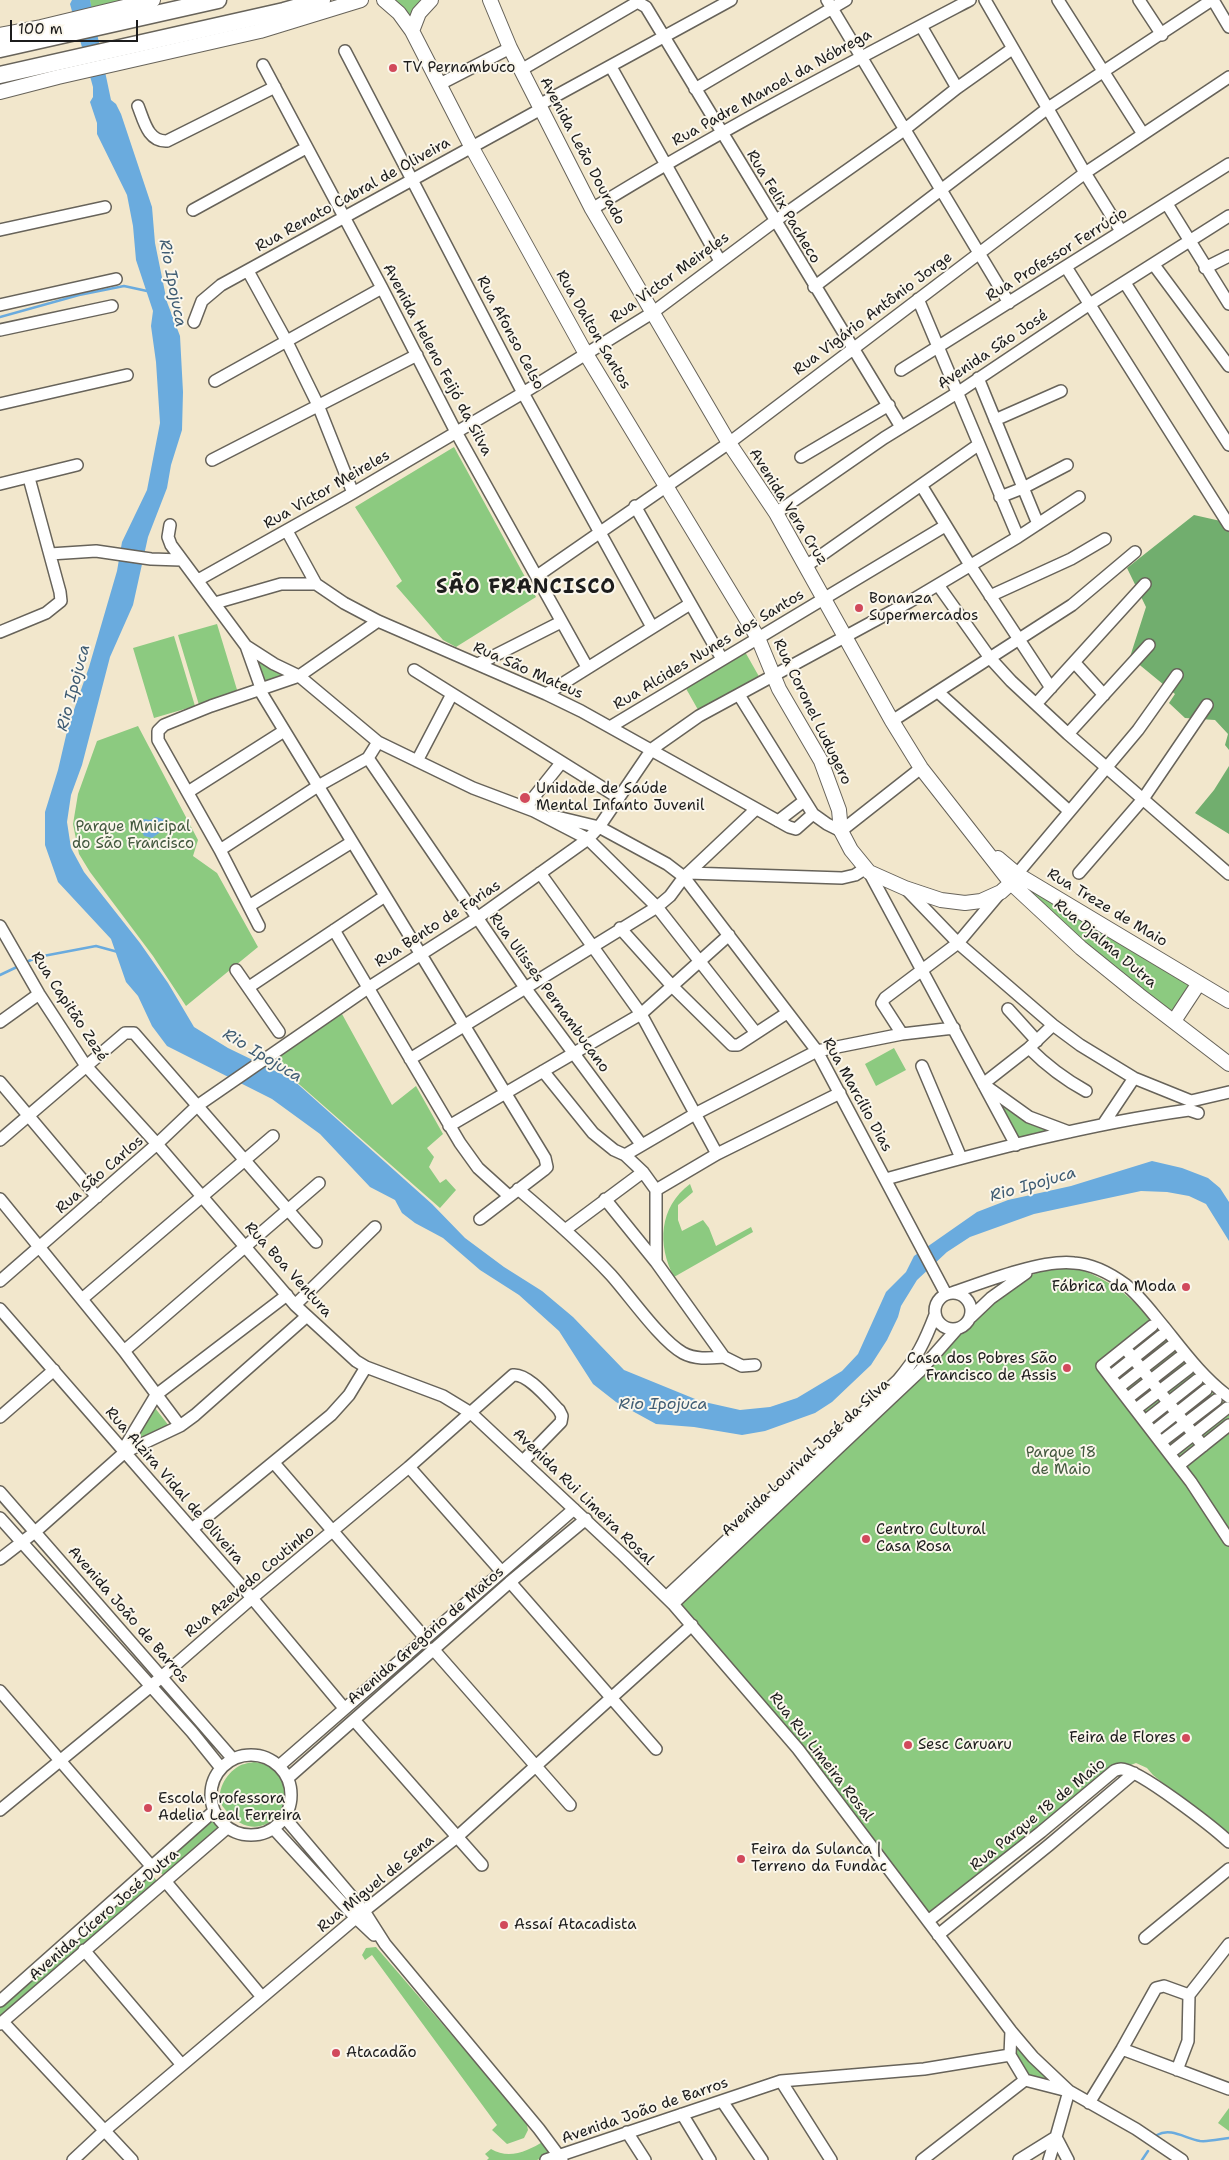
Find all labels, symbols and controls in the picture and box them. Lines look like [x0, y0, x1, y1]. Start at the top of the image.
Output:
scale bar [12, 10, 140, 42]
text: 100 m [18, 19, 63, 39]
street label: Rua Padre Manoel da Nóbrega [669, 26, 875, 150]
place label: TV Pernambuco [403, 59, 515, 77]
marker: TV Pernambuco [387, 62, 399, 74]
street label: Avenida Leão Dourado [535, 74, 629, 228]
street label: Rua Renato Cabral de Oliveira [253, 134, 453, 256]
street label: Rua Felix Pacheco [742, 147, 824, 267]
street label: Rua Professor Ferrúcio [983, 204, 1131, 306]
street label: Rua Victor Meireles [607, 229, 733, 327]
water label: Rio Ipojuca [154, 238, 190, 328]
street label: Rua Vigário Antônio Jorge [790, 248, 956, 380]
street label: Avenida Heleno Feijó da Silva [379, 261, 495, 459]
street label: Rua Dalton Santos [552, 267, 634, 393]
street label: Rua Afonso Celso [472, 273, 548, 393]
street label: Avenida São José [934, 306, 1052, 394]
street label: Avenida Vera Cruz [745, 445, 831, 569]
street label: Rua Victor Meireles [261, 447, 393, 533]
district label: SÃO FRANCISCO [434, 576, 618, 600]
street label: Rua Alcides Nunes dos Santos [610, 586, 808, 714]
place label: Bonanza Supermercados [869, 590, 978, 625]
marker: Bonanza Supermercados [853, 602, 865, 614]
street label: Rua Coronel Ludugero [769, 636, 855, 788]
street label: Rua São Mateus [470, 639, 586, 703]
water label: Rio Ipojuca [53, 643, 95, 733]
place label: Unidade de Saúde Mental Infanto Juvenil [536, 780, 705, 815]
marker: Unidade de Saúde Mental Infanto Juvenil [518, 791, 532, 805]
park label: Parque Mnicipal do São Francisco [72, 818, 194, 853]
street label: Rua Treze de Maio [1044, 865, 1170, 951]
street label: Rua Bento de Farias [372, 877, 504, 971]
street label: Rua Djalma Dutra [1050, 896, 1160, 992]
street label: Rua Ulisses Pernambucano [485, 910, 613, 1076]
street label: Rua Capitão Zezé [27, 949, 111, 1065]
water label: Rio Ipojuca [219, 1025, 305, 1087]
street label: Rua Marcílio Dias [818, 1035, 896, 1155]
street label: Rua São Carlos [53, 1132, 147, 1218]
water label: Rio Ipojuca [988, 1164, 1078, 1206]
street label: Rua Boa Ventura [241, 1219, 335, 1321]
place label: Fábrica da Moda [1052, 1278, 1176, 1296]
marker: Fábrica da Moda [1180, 1281, 1192, 1293]
place label: Casa dos Pobres São Francisco de Assis [907, 1350, 1057, 1385]
marker: Casa dos Pobres São Francisco de Assis [1061, 1362, 1073, 1374]
street label: Avenida Lourival José da Silva [718, 1375, 894, 1541]
water label: Rio Ipojuca [619, 1395, 707, 1415]
street label: Rua Alzira Vidal de Oliveira [101, 1404, 247, 1568]
street label: Avenida Rui Limeira Rosal [509, 1425, 657, 1569]
park label: Parque 18 de Maio [1026, 1444, 1096, 1479]
place label: Centro Cultural Casa Rosa [876, 1521, 986, 1556]
street label: Rua Azevedo Coutinho [181, 1522, 319, 1642]
marker: Centro Cultural Casa Rosa [860, 1533, 872, 1545]
street label: Avenida João de Barros [64, 1543, 192, 1687]
street label: Avenida Gregório de Matos [344, 1563, 508, 1709]
street label: Rua Rui Limeira Rosal [765, 1689, 877, 1825]
place label: Feira de Flores [1069, 1729, 1176, 1747]
marker: Feira de Flores [1180, 1732, 1192, 1744]
place label: Sesc Caruaru [918, 1736, 1012, 1754]
marker: Sesc Caruaru [902, 1739, 914, 1751]
street label: Rua Parque 18 de Maio [967, 1755, 1109, 1875]
place label: Escola Professora Adelia Leal Ferreira [158, 1790, 301, 1825]
marker: Escola Professora Adelia Leal Ferreira [142, 1802, 154, 1814]
street label: Rua Miguel de Sena [314, 1831, 438, 1937]
place label: Feira da Sulanca | Terreno da Fundac [751, 1841, 887, 1876]
street label: Avenida Cícero José Dutra [26, 1845, 182, 1985]
marker: Feira da Sulanca | Terreno da Fundac [735, 1853, 747, 1865]
place label: Assaí Atacadista [514, 1916, 637, 1934]
marker: Assaí Atacadista [498, 1919, 510, 1931]
place label: Atacadão [346, 2044, 417, 2062]
marker: Atacadão [330, 2047, 342, 2059]
street label: Avenida João de Barros [559, 2074, 731, 2148]

